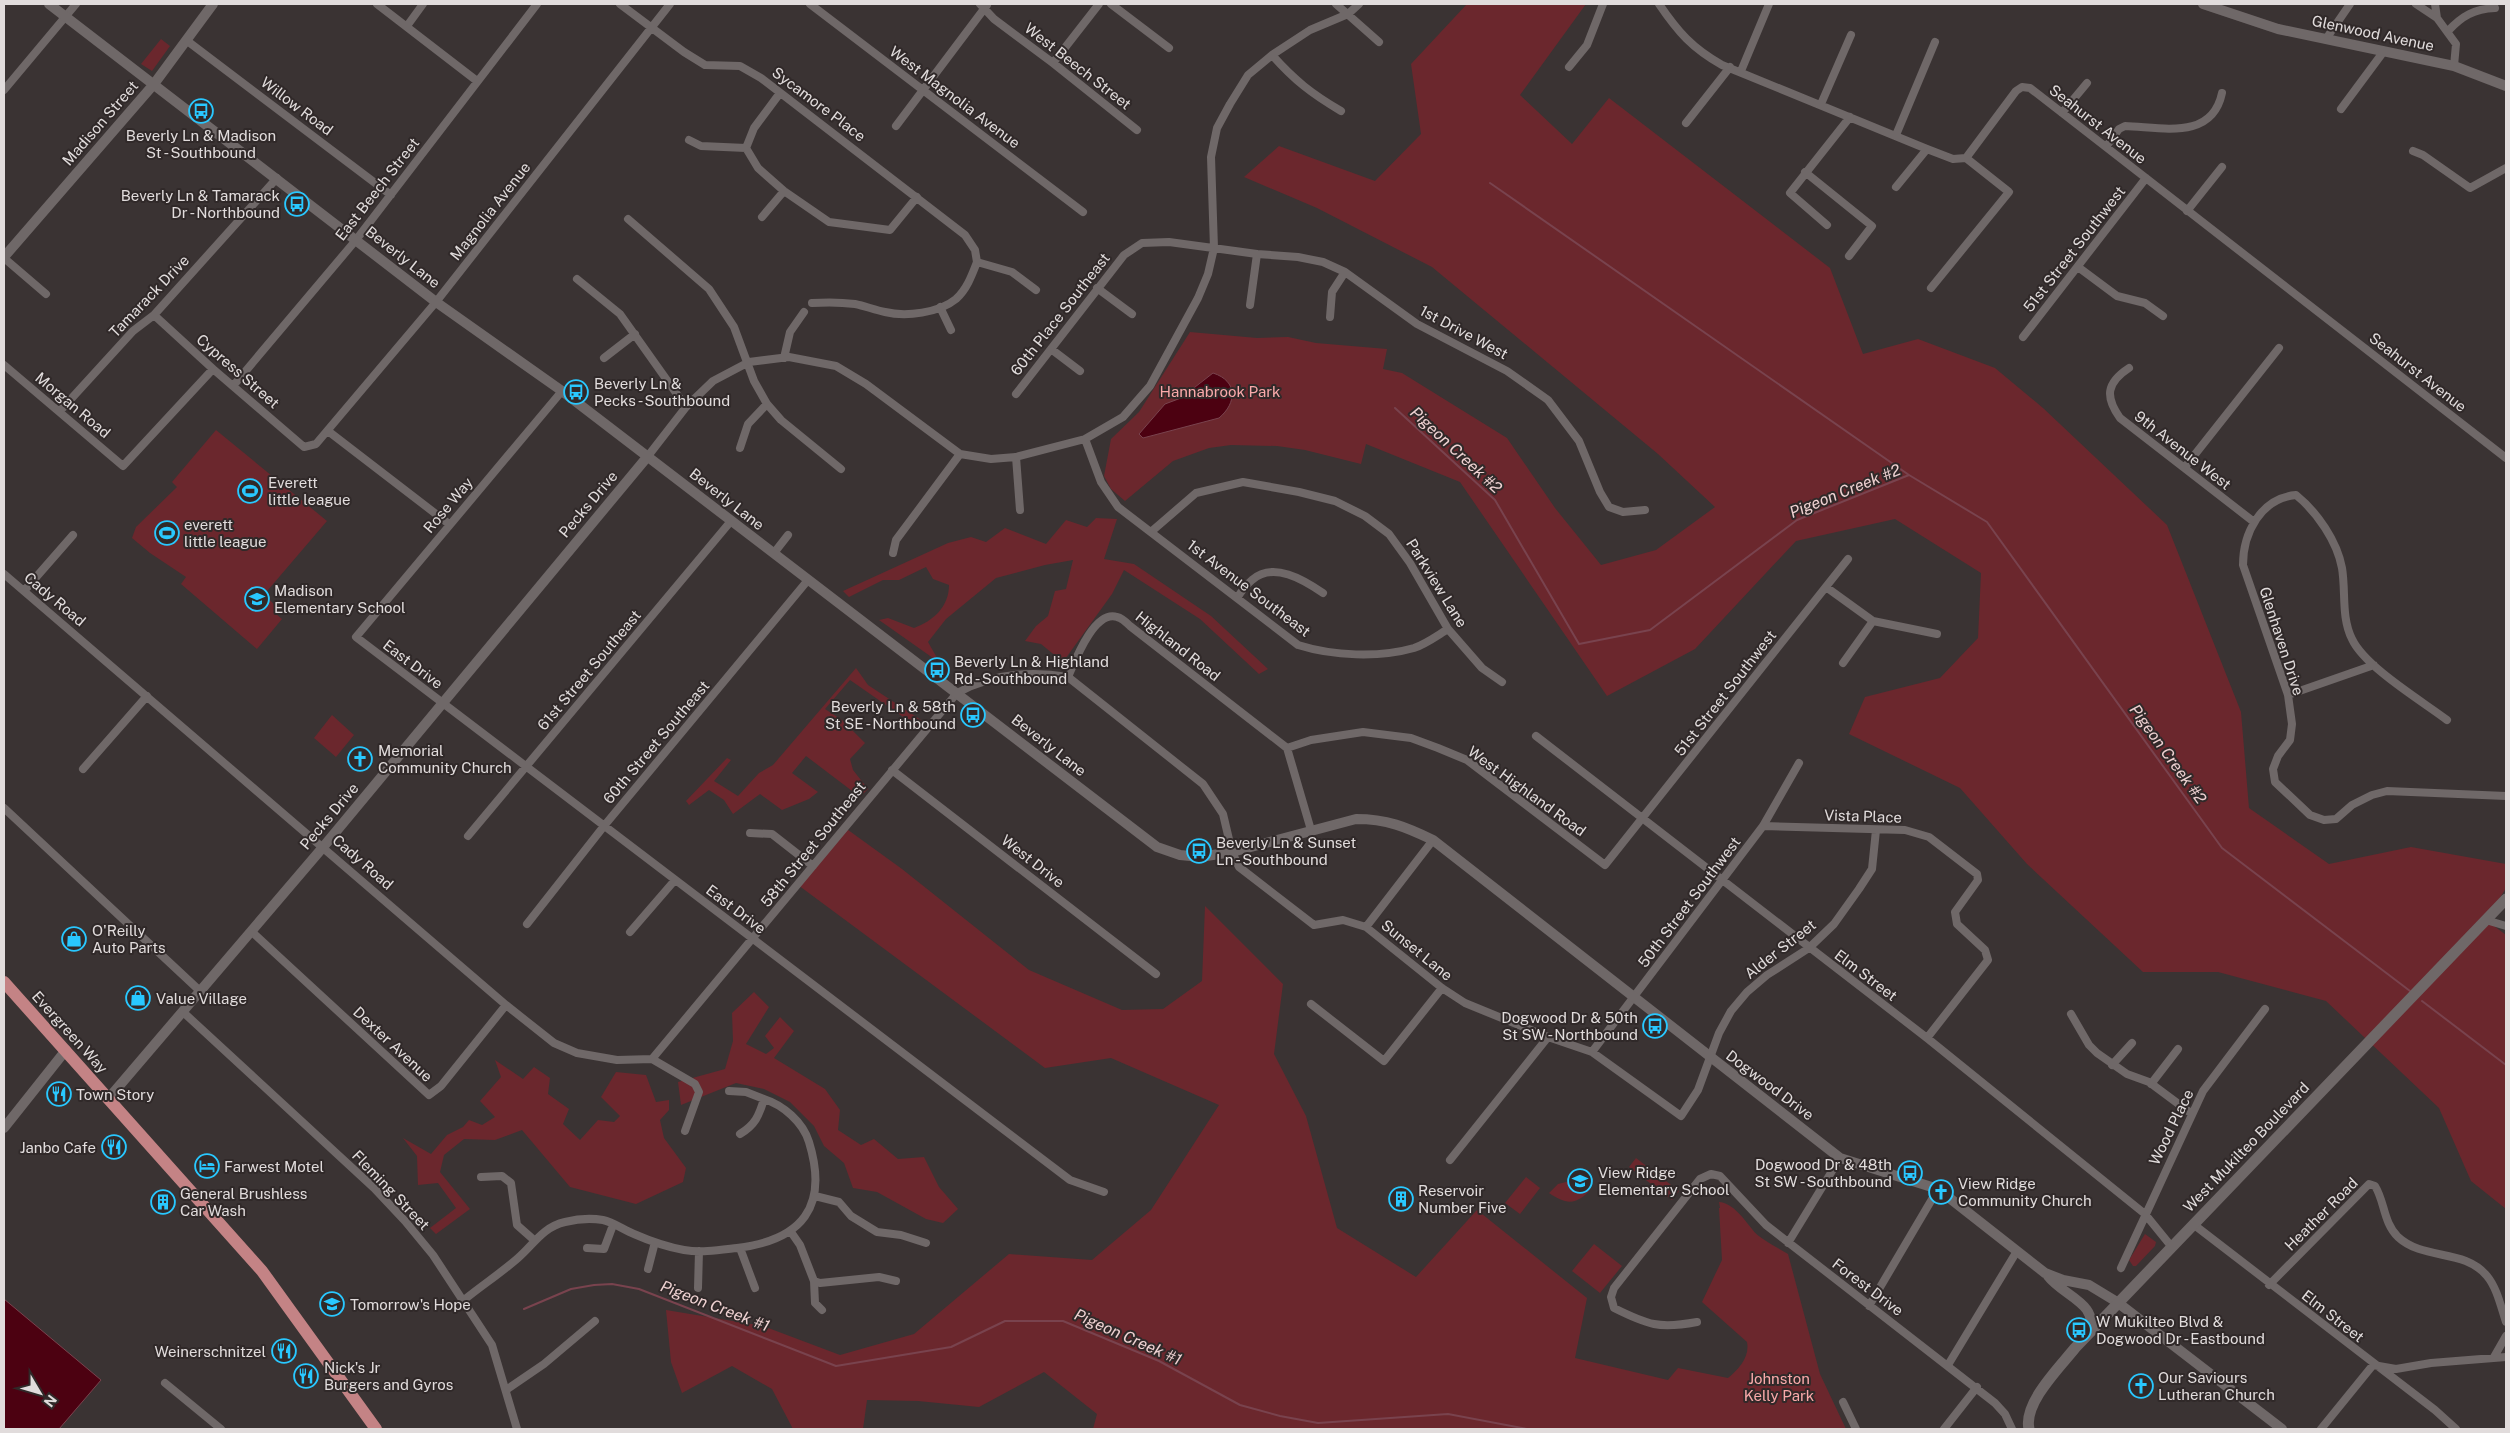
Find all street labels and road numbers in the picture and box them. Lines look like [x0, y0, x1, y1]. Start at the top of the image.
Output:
street label: Glenwood Avenue [2310, 12, 2436, 54]
street label: West Beech Street [1021, 19, 1135, 113]
street label: West Magnolia Avenue [887, 42, 1023, 152]
street label: Sycamore Place [769, 63, 869, 145]
street label: Willow Road [258, 73, 336, 139]
street label: Madison Street [59, 77, 141, 169]
street label: Seahurst Avenue [2046, 81, 2150, 167]
street label: East Beech Street [332, 134, 422, 244]
street label: Magnolia Avenue [446, 159, 534, 263]
street label: 51st Street Southwest [2020, 183, 2128, 315]
street label: Beverly Lane [362, 223, 444, 291]
street label: 60th Place Southeast [1007, 249, 1113, 379]
street label: Tamarack Drive [106, 251, 192, 341]
street label: 1st Drive West [1417, 302, 1511, 362]
street label: Seahurst Avenue [2366, 329, 2470, 415]
street label: Cypress Street [193, 330, 283, 412]
street label: Morgan Road [32, 369, 114, 441]
street label: 9th Avenue West [2131, 407, 2235, 493]
street label: Beverly Lane [686, 465, 768, 533]
street label: Pecks Drive [555, 467, 621, 541]
street label: Rose Way [420, 474, 476, 536]
street label: 1st Avenue Southeast [1184, 536, 1314, 640]
street label: Parkview Lane [1403, 536, 1471, 630]
street label: Cady Road [21, 569, 89, 629]
street label: Glenhaven Drive [2256, 585, 2308, 697]
street label: 61st Street Southeast [534, 606, 644, 733]
street label: Highland Road [1132, 608, 1224, 684]
street label: 51st Street Southwest [1671, 627, 1779, 759]
street label: East Drive [380, 636, 446, 692]
street label: 60th Street Southeast [599, 677, 713, 807]
street label: Beverly Lane [1008, 711, 1090, 779]
street label: West Highland Road [1465, 742, 1589, 840]
street label: 58th Street Southeast [757, 778, 869, 910]
street label: Pecks Drive [296, 779, 362, 853]
street label: Vista Place [1824, 806, 1902, 826]
street label: Cady Road [329, 831, 397, 893]
street label: West Drive [998, 831, 1068, 891]
street label: 50th Street Southwest [1634, 833, 1744, 971]
street label: East Drive [703, 881, 769, 937]
street label: Sunset Lane [1378, 916, 1456, 984]
street label: Alder Street [1741, 916, 1819, 982]
street label: Elm Street [1831, 946, 1901, 1004]
street label: Evergreen Way [29, 988, 111, 1076]
street label: Dexter Avenue [350, 1003, 436, 1085]
street label: Dogwood Drive [1723, 1047, 1817, 1123]
street label: West Mukilteo Boulevard [2180, 1079, 2312, 1215]
street label: Wood Place [2145, 1086, 2197, 1168]
street label: Fleming Street [349, 1147, 433, 1233]
street label: Heather Road [2281, 1174, 2361, 1254]
street label: Forest Drive [1829, 1255, 1907, 1319]
street label: Elm Street [2299, 1287, 2368, 1346]

